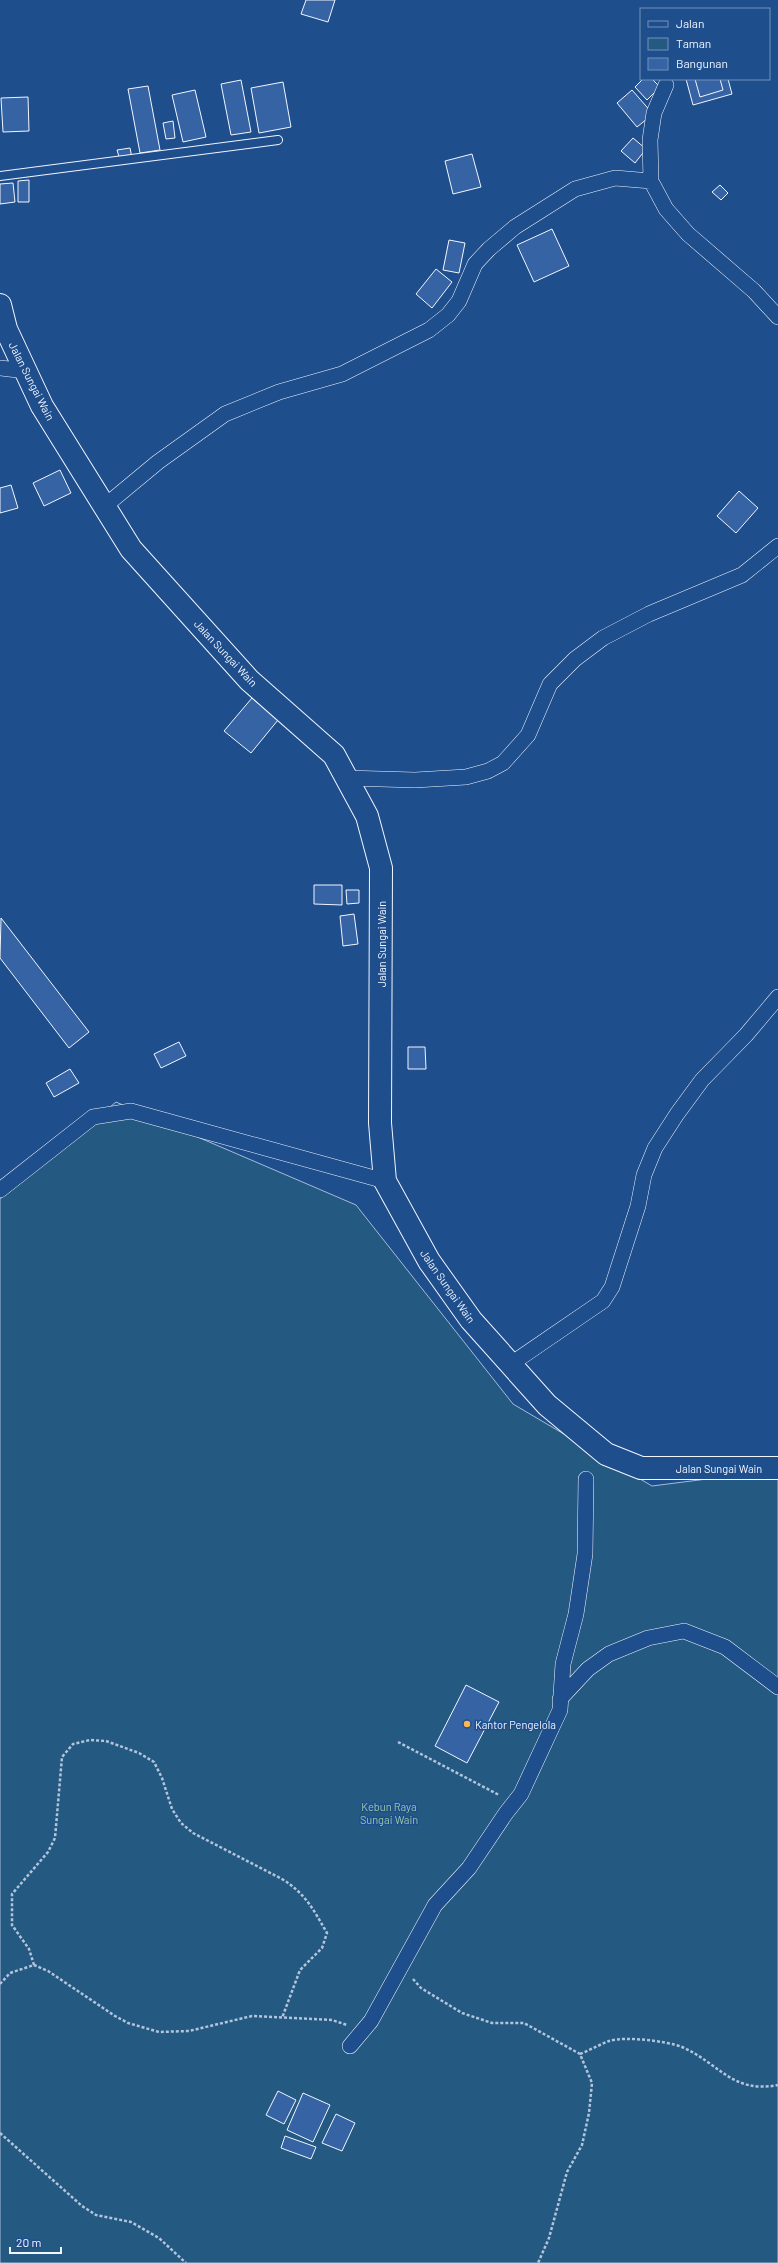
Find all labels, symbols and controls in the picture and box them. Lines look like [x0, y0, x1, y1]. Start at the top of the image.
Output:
legend [640, 8, 770, 80]
text: Jalan [676, 16, 704, 30]
text: Taman [676, 36, 711, 50]
text: Bangunan [676, 56, 728, 70]
street label: Jalan Sungai Wain [7, 340, 57, 423]
street label: Jalan Sungai Wain [192, 617, 260, 689]
street label: Jalan Sungai Wain [375, 901, 388, 987]
street label: Jalan Sungai Wain [418, 1247, 478, 1325]
street label: Jalan Sungai Wain [676, 1462, 762, 1475]
place label: Kantor Pengelola [475, 1718, 556, 1731]
marker: Kantor Pengelola [462, 1719, 472, 1729]
park label: Kebun Raya Sungai Wain [360, 1800, 418, 1826]
scale bar [10, 2229, 61, 2255]
text: 20 m [16, 2235, 42, 2249]

